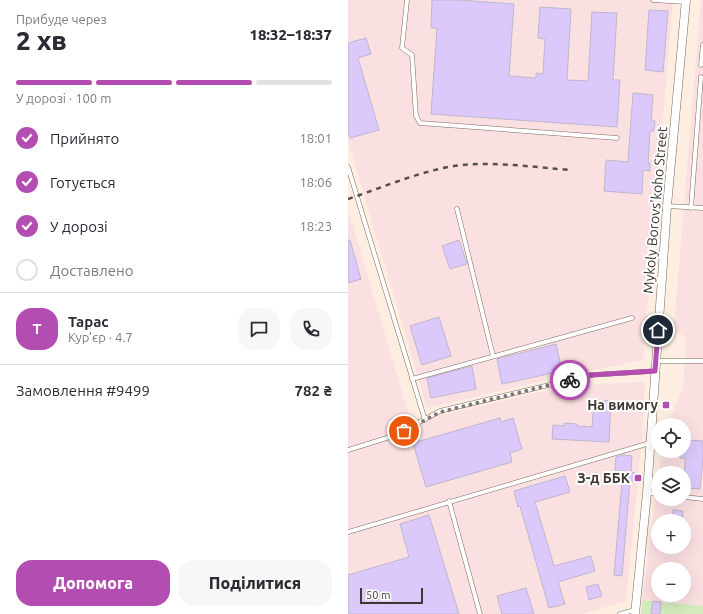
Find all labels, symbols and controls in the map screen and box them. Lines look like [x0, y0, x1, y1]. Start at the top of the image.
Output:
text: Прибуде через [16, 12, 107, 26]
text: 2 хв [16, 26, 67, 55]
text: 18:32–18:37 [249, 26, 332, 43]
text: У дорозі · 100 m [16, 91, 111, 105]
street label: Mykoly Borovs'koho Street [640, 125, 670, 294]
icon: check [16, 127, 38, 149]
text: Прийнято [50, 130, 119, 147]
text: 18:01 [299, 131, 332, 145]
icon: check [16, 171, 38, 193]
text: Готується [50, 174, 116, 191]
text: 18:06 [299, 175, 332, 189]
icon: check [16, 215, 38, 237]
text: У дорозі [50, 218, 108, 235]
text: 18:23 [299, 219, 332, 233]
text: Доставлено [50, 262, 134, 279]
button: chat [238, 308, 280, 350]
button: phone [290, 308, 332, 350]
text: Тарас [68, 313, 109, 330]
pin [641, 313, 675, 347]
icon: home [647, 319, 669, 341]
text: Т [32, 320, 42, 337]
text: Кур’єр · 4.7 [68, 330, 133, 344]
courier [550, 360, 590, 400]
icon: bike [559, 369, 581, 391]
text: Замовлення #9499 [16, 382, 150, 399]
text: 782 ₴ [295, 382, 332, 399]
place label: На вимогу [587, 397, 659, 413]
marker: На вимогу [661, 400, 671, 410]
pin [387, 414, 421, 448]
map controls [651, 418, 691, 602]
button: locate [651, 418, 691, 458]
icon: bag [393, 420, 415, 442]
button: layers [651, 466, 691, 506]
place label: З-д ББК [577, 470, 631, 486]
marker: З-д ББК [633, 473, 643, 483]
button: + [651, 514, 691, 554]
button: Допомога [16, 560, 170, 606]
button: Поділитися [178, 560, 332, 606]
button: − [651, 562, 691, 602]
scale bar [360, 586, 423, 605]
text: 50 m [366, 589, 390, 601]

